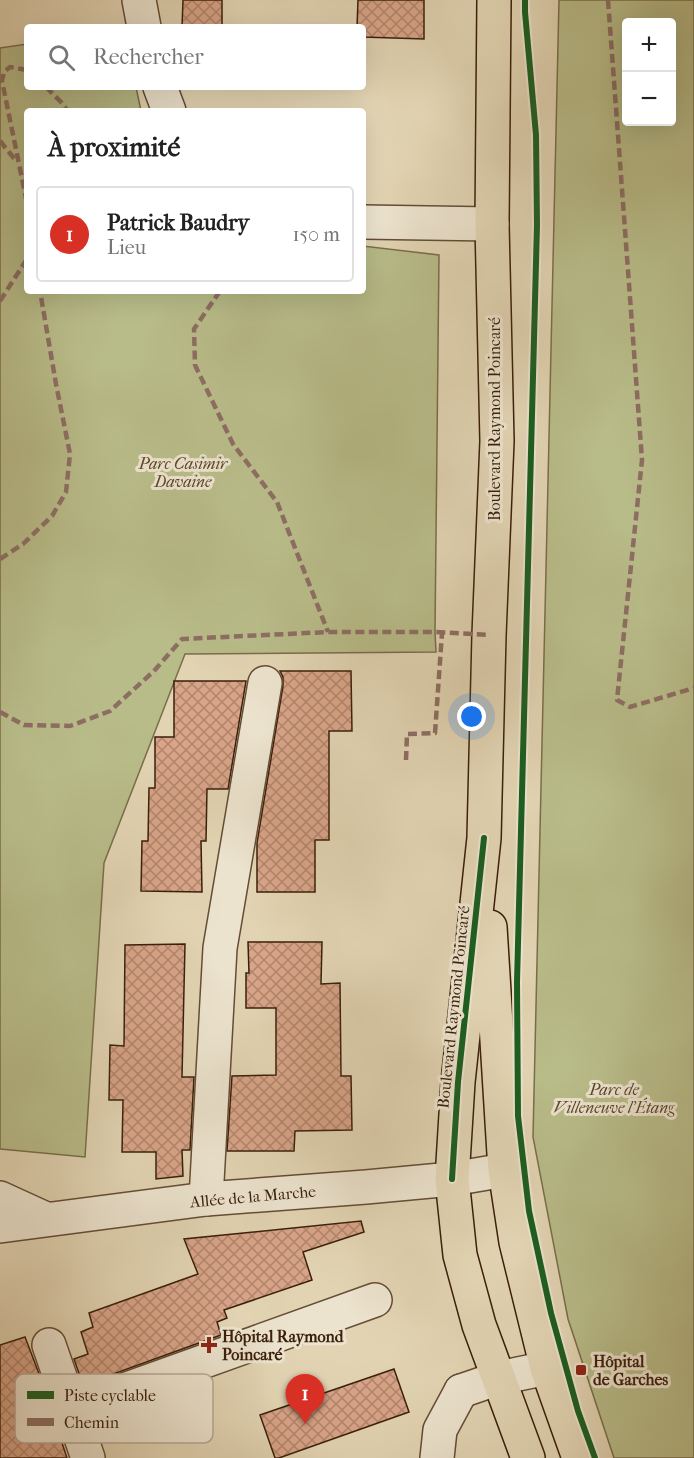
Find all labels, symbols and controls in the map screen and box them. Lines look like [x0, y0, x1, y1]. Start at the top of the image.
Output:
map controls [622, 18, 676, 126]
button: + [622, 18, 676, 72]
search box [24, 24, 366, 90]
icon: search [45, 41, 78, 74]
text: Rechercher [93, 44, 204, 70]
button: − [622, 72, 676, 126]
text: À proximité [48, 132, 180, 163]
text: Patrick Baudry [107, 210, 249, 236]
text: 1 [66, 223, 73, 246]
text: 150 m [292, 223, 340, 246]
text: Lieu [107, 236, 146, 259]
street label: Boulevard Raymond Poincaré [485, 317, 504, 521]
park label: Parc Casimir Davaine [138, 454, 229, 491]
your location [457, 702, 486, 731]
street label: Boulevard Raymond Poincaré [433, 905, 474, 1109]
park label: Parc de Villeneuve l'Étang [554, 1080, 675, 1117]
street label: Allée de la Marche [188, 1182, 317, 1212]
place label: Hôpital Raymond Poincaré [222, 1327, 345, 1364]
marker: Hôpital Raymond Poincaré [200, 1336, 218, 1354]
place label: Hôpital de Garches [593, 1352, 668, 1389]
marker: Hôpital de Garches [574, 1363, 588, 1377]
legend [15, 1374, 213, 1443]
pin: 1 [286, 1374, 324, 1424]
text: Piste cyclable [64, 1386, 156, 1405]
text: Chemin [64, 1413, 120, 1432]

